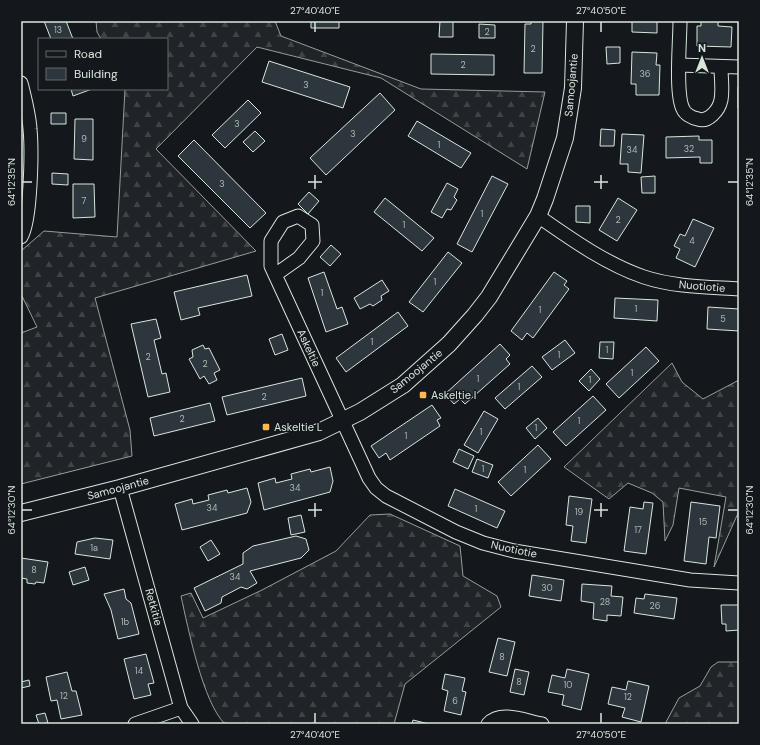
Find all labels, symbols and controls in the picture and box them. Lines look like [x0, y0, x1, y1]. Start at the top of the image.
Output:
text: 27°40'40"E [290, 4, 340, 17]
text: 27°40'50"E [576, 4, 626, 17]
house number: 13 [54, 24, 62, 36]
house number: 2 [484, 26, 490, 38]
legend [38, 38, 168, 90]
north arrow [682, 38, 722, 78]
text: N [698, 41, 706, 55]
house number: 2 [530, 43, 536, 55]
text: Road [74, 46, 102, 62]
street label: Samoojantie [561, 53, 581, 117]
house number: 2 [460, 59, 466, 71]
text: Building [74, 66, 118, 82]
house number: 36 [640, 68, 651, 80]
house number: 3 [303, 79, 309, 91]
house number: 3 [234, 118, 240, 130]
house number: 3 [350, 128, 356, 140]
house number: 9 [81, 133, 87, 145]
house number: 1 [438, 139, 441, 151]
house number: 32 [684, 143, 694, 155]
house number: 34 [627, 144, 638, 156]
text: 64°12'35"N [5, 158, 18, 206]
text: 64°12'35"N [743, 158, 756, 206]
house number: 3 [219, 178, 225, 190]
house number: 7 [82, 195, 87, 207]
house number: 1 [481, 208, 484, 220]
house number: 2 [615, 214, 621, 226]
house number: 1 [403, 219, 406, 231]
house number: 4 [689, 235, 695, 247]
house number: 1 [434, 276, 437, 288]
street label: Nuotiotie [678, 277, 726, 295]
house number: 1 [321, 287, 324, 299]
house number: 1 [635, 303, 638, 315]
house number: 1 [539, 304, 542, 316]
house number: 5 [720, 313, 726, 325]
street label: Askeltie [294, 327, 324, 369]
house number: 1 [371, 336, 374, 348]
house number: 1 [606, 344, 609, 356]
street label: Samoojantie [387, 346, 445, 396]
house number: 1 [558, 349, 561, 361]
house number: 2 [145, 351, 151, 363]
house number: 2 [202, 358, 208, 370]
house number: 1 [631, 367, 634, 379]
house number: 1 [477, 373, 480, 385]
house number: 1 [589, 374, 592, 386]
house number: 1 [518, 381, 521, 393]
place label: Askeltie I [431, 388, 476, 402]
marker: Askeltie I [418, 390, 428, 400]
house number: 2 [261, 391, 267, 403]
house number: 2 [179, 413, 185, 425]
house number: 1 [578, 415, 581, 427]
place label: Askeltie L [274, 420, 323, 434]
marker: Askeltie L [261, 422, 271, 432]
house number: 1 [535, 422, 538, 434]
house number: 1 [480, 426, 483, 438]
house number: 1 [405, 430, 408, 442]
house number: 1 [482, 463, 485, 475]
house number: 1 [524, 464, 527, 476]
street label: Samoojantie [86, 473, 150, 503]
house number: 34 [290, 482, 301, 494]
text: 64°12'30"N [5, 486, 18, 534]
text: 64°12'30"N [743, 486, 756, 534]
house number: 34 [207, 502, 218, 514]
house number: 1 [475, 503, 478, 515]
house number: 19 [575, 506, 584, 518]
house number: 15 [699, 516, 707, 528]
house number: 17 [634, 524, 642, 536]
street label: Nuotiotie [490, 537, 538, 561]
house number: 1a [90, 542, 98, 554]
house number: 8 [31, 564, 37, 576]
house number: 34 [230, 571, 241, 583]
house number: 30 [541, 582, 553, 594]
street label: Retkitie [142, 587, 166, 627]
house number: 28 [600, 596, 610, 608]
house number: 26 [650, 600, 661, 612]
house number: 1b [121, 616, 130, 628]
house number: 8 [499, 651, 505, 663]
house number: 14 [135, 665, 144, 677]
house number: 8 [516, 676, 522, 688]
house number: 10 [564, 679, 572, 691]
house number: 12 [60, 690, 68, 702]
house number: 12 [624, 691, 632, 703]
house number: 6 [452, 695, 458, 707]
text: 27°40'40"E [290, 728, 340, 741]
text: 27°40'50"E [576, 728, 626, 741]

